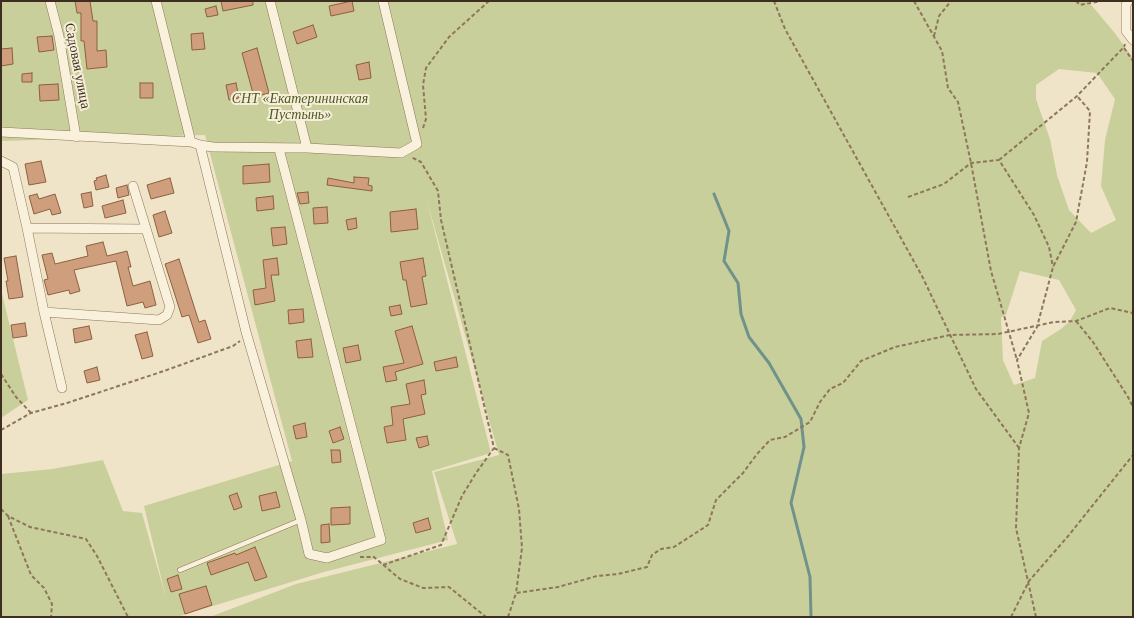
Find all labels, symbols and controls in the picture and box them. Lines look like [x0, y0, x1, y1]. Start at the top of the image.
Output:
street label: Садовая улица [60, 22, 94, 110]
park label: СНТ «Екатерининская Пустынь» [232, 91, 368, 124]

